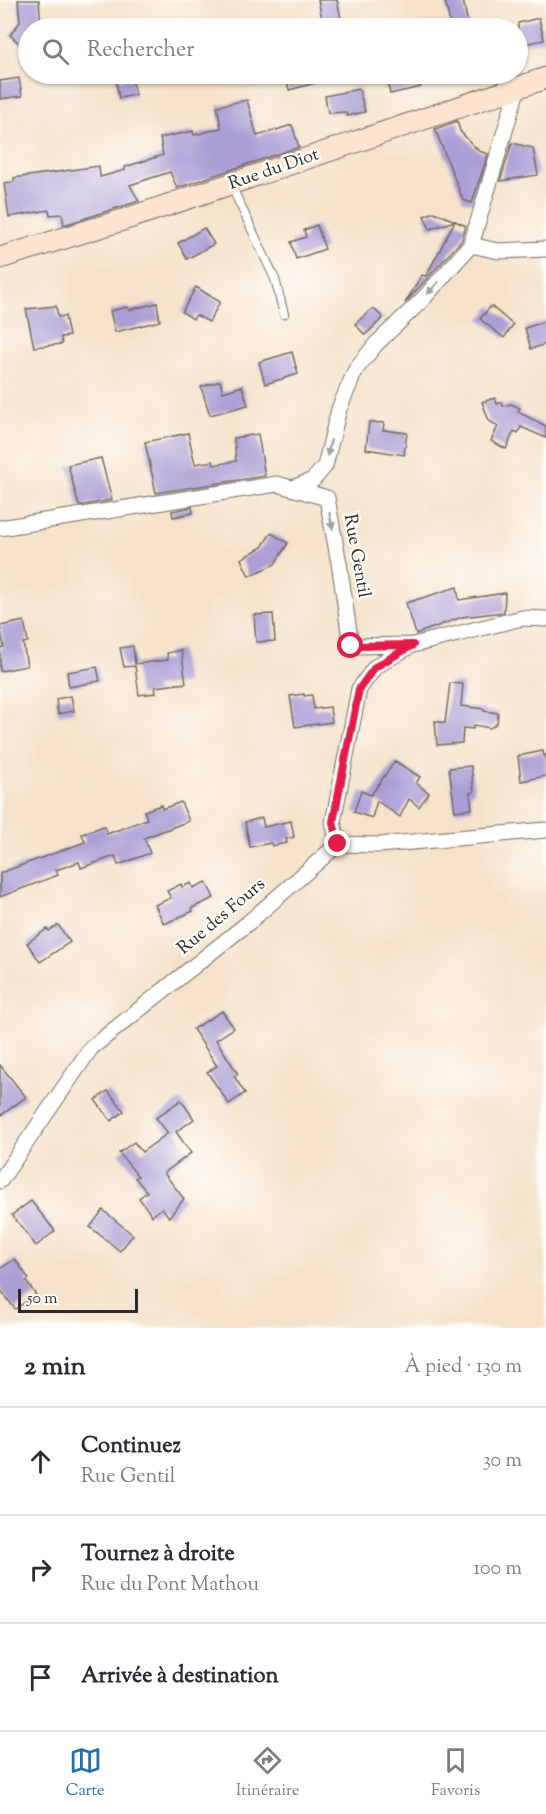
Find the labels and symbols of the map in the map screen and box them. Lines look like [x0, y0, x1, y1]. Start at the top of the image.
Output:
street label: Rue du Diot [225, 142, 323, 198]
one-way arrow [426, 281, 440, 296]
one-way arrow [324, 439, 334, 457]
one-way arrow [327, 511, 336, 530]
street label: Rue Gentil [336, 512, 376, 600]
route start [337, 632, 363, 658]
route end [324, 830, 350, 856]
street label: Rue des Fours [172, 872, 272, 962]
scale bar [18, 1286, 138, 1314]

